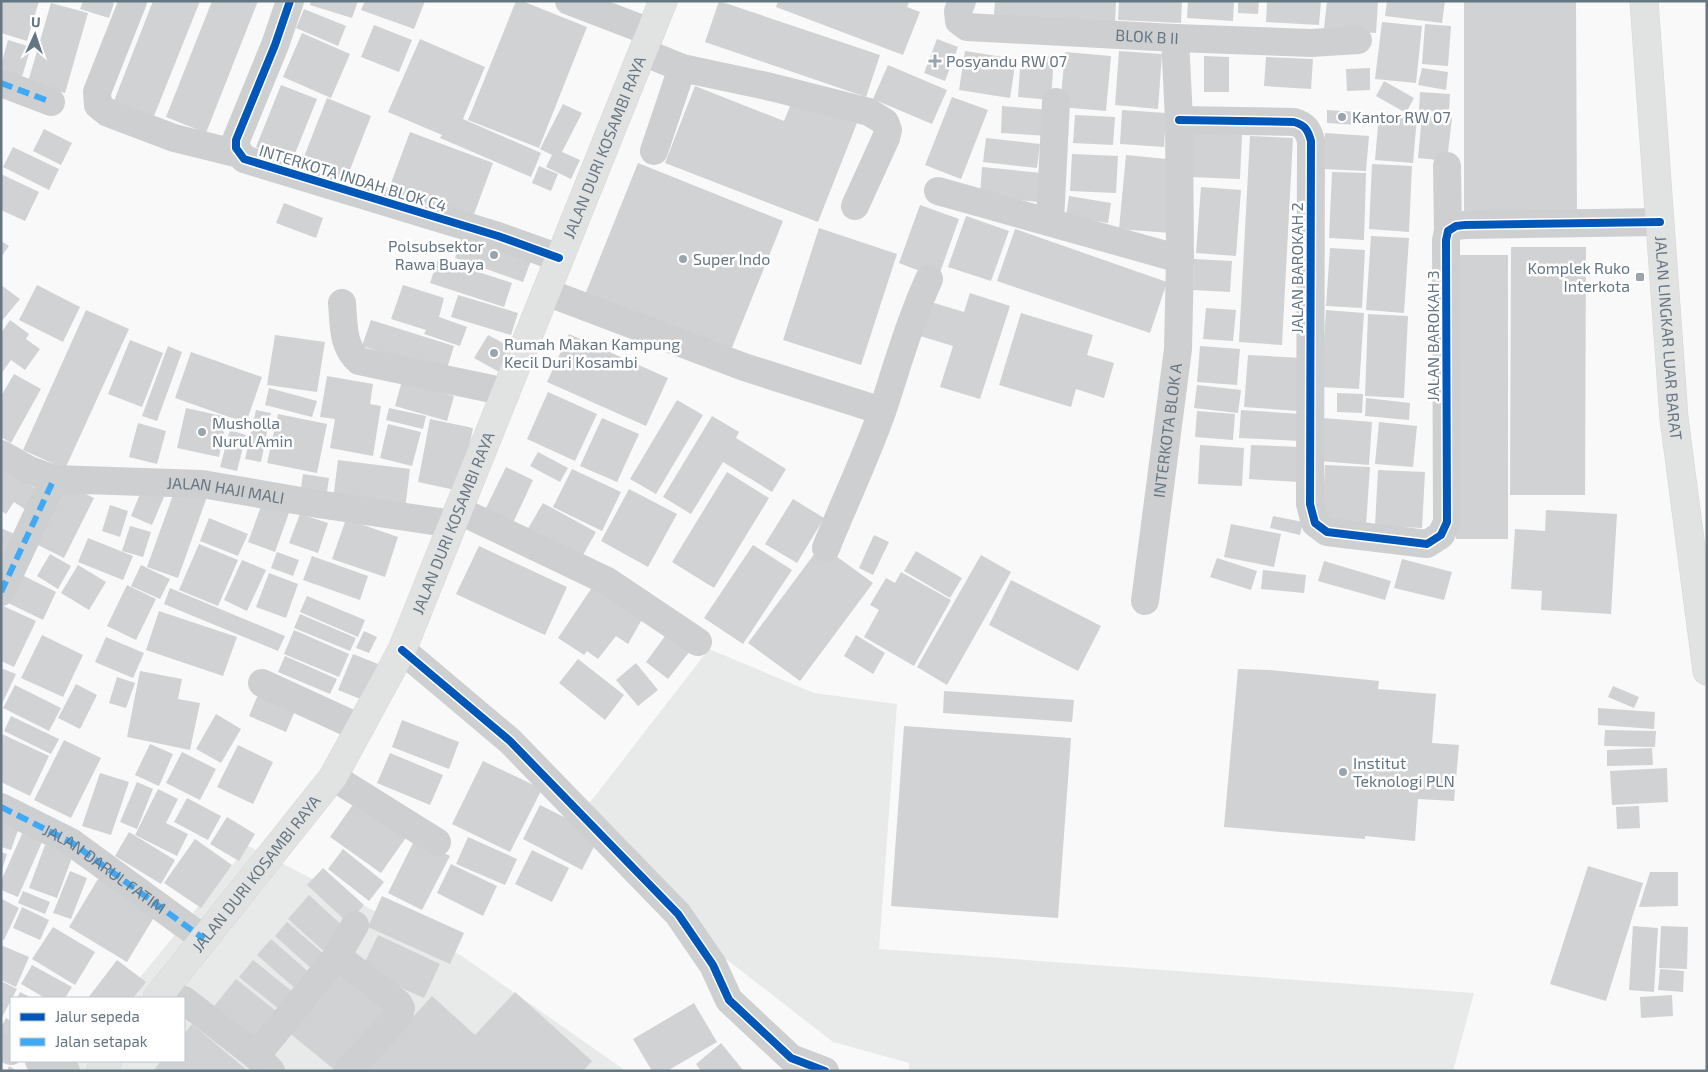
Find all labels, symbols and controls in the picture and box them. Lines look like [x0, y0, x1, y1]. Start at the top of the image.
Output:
north arrow [10, 10, 60, 60]
text: U [30, 13, 41, 30]
street label: BLOK B II [1115, 25, 1179, 47]
place label: Posyandu RW 07 [946, 51, 1067, 70]
street label: JALAN DURI KOSAMBI RAYA [559, 53, 649, 241]
marker: Posyandu RW 07 [928, 54, 942, 68]
place label: Kantor RW 07 [1352, 107, 1451, 126]
marker: Kantor RW 07 [1336, 111, 1348, 123]
street label: INTERKOTA INDAH BLOK C4 [257, 140, 449, 215]
street label: JALAN BAROKAH 2 [1287, 202, 1306, 334]
street label: JALAN LINGKAR LUAR BARAT [1652, 235, 1687, 441]
place label: Polsubsektor Rawa Buaya [388, 236, 485, 273]
marker: Polsubsektor Rawa Buaya [488, 249, 500, 261]
place label: Super Indo [693, 249, 770, 268]
marker: Super Indo [677, 253, 689, 265]
place label: Komplek Ruko Interkota [1527, 258, 1630, 295]
street label: JALAN BAROKAH 3 [1423, 270, 1442, 402]
marker: Komplek Ruko Interkota [1634, 271, 1646, 283]
place label: Rumah Makan Kampung Kecil Duri Kosambi [504, 334, 680, 371]
marker: Rumah Makan Kampung Kecil Duri Kosambi [488, 347, 500, 359]
street label: INTERKOTA BLOK A [1149, 362, 1185, 499]
place label: Musholla Nurul Amin [212, 413, 293, 450]
marker: Musholla Nurul Amin [196, 426, 208, 438]
street label: JALAN DURI KOSAMBI RAYA [407, 429, 498, 617]
street label: JALAN HAJI MALI [166, 473, 286, 507]
place label: Institut Teknologi PLN [1353, 753, 1455, 790]
marker: Institut Teknologi PLN [1337, 766, 1349, 778]
street label: JALAN DURI KOSAMBI RAYA [187, 791, 324, 956]
street label: JALAN DARUL FATIM [40, 820, 170, 917]
legend [10, 997, 185, 1062]
text: Jalur sepeda [55, 1007, 140, 1025]
text: Jalan setapak [55, 1032, 148, 1050]

